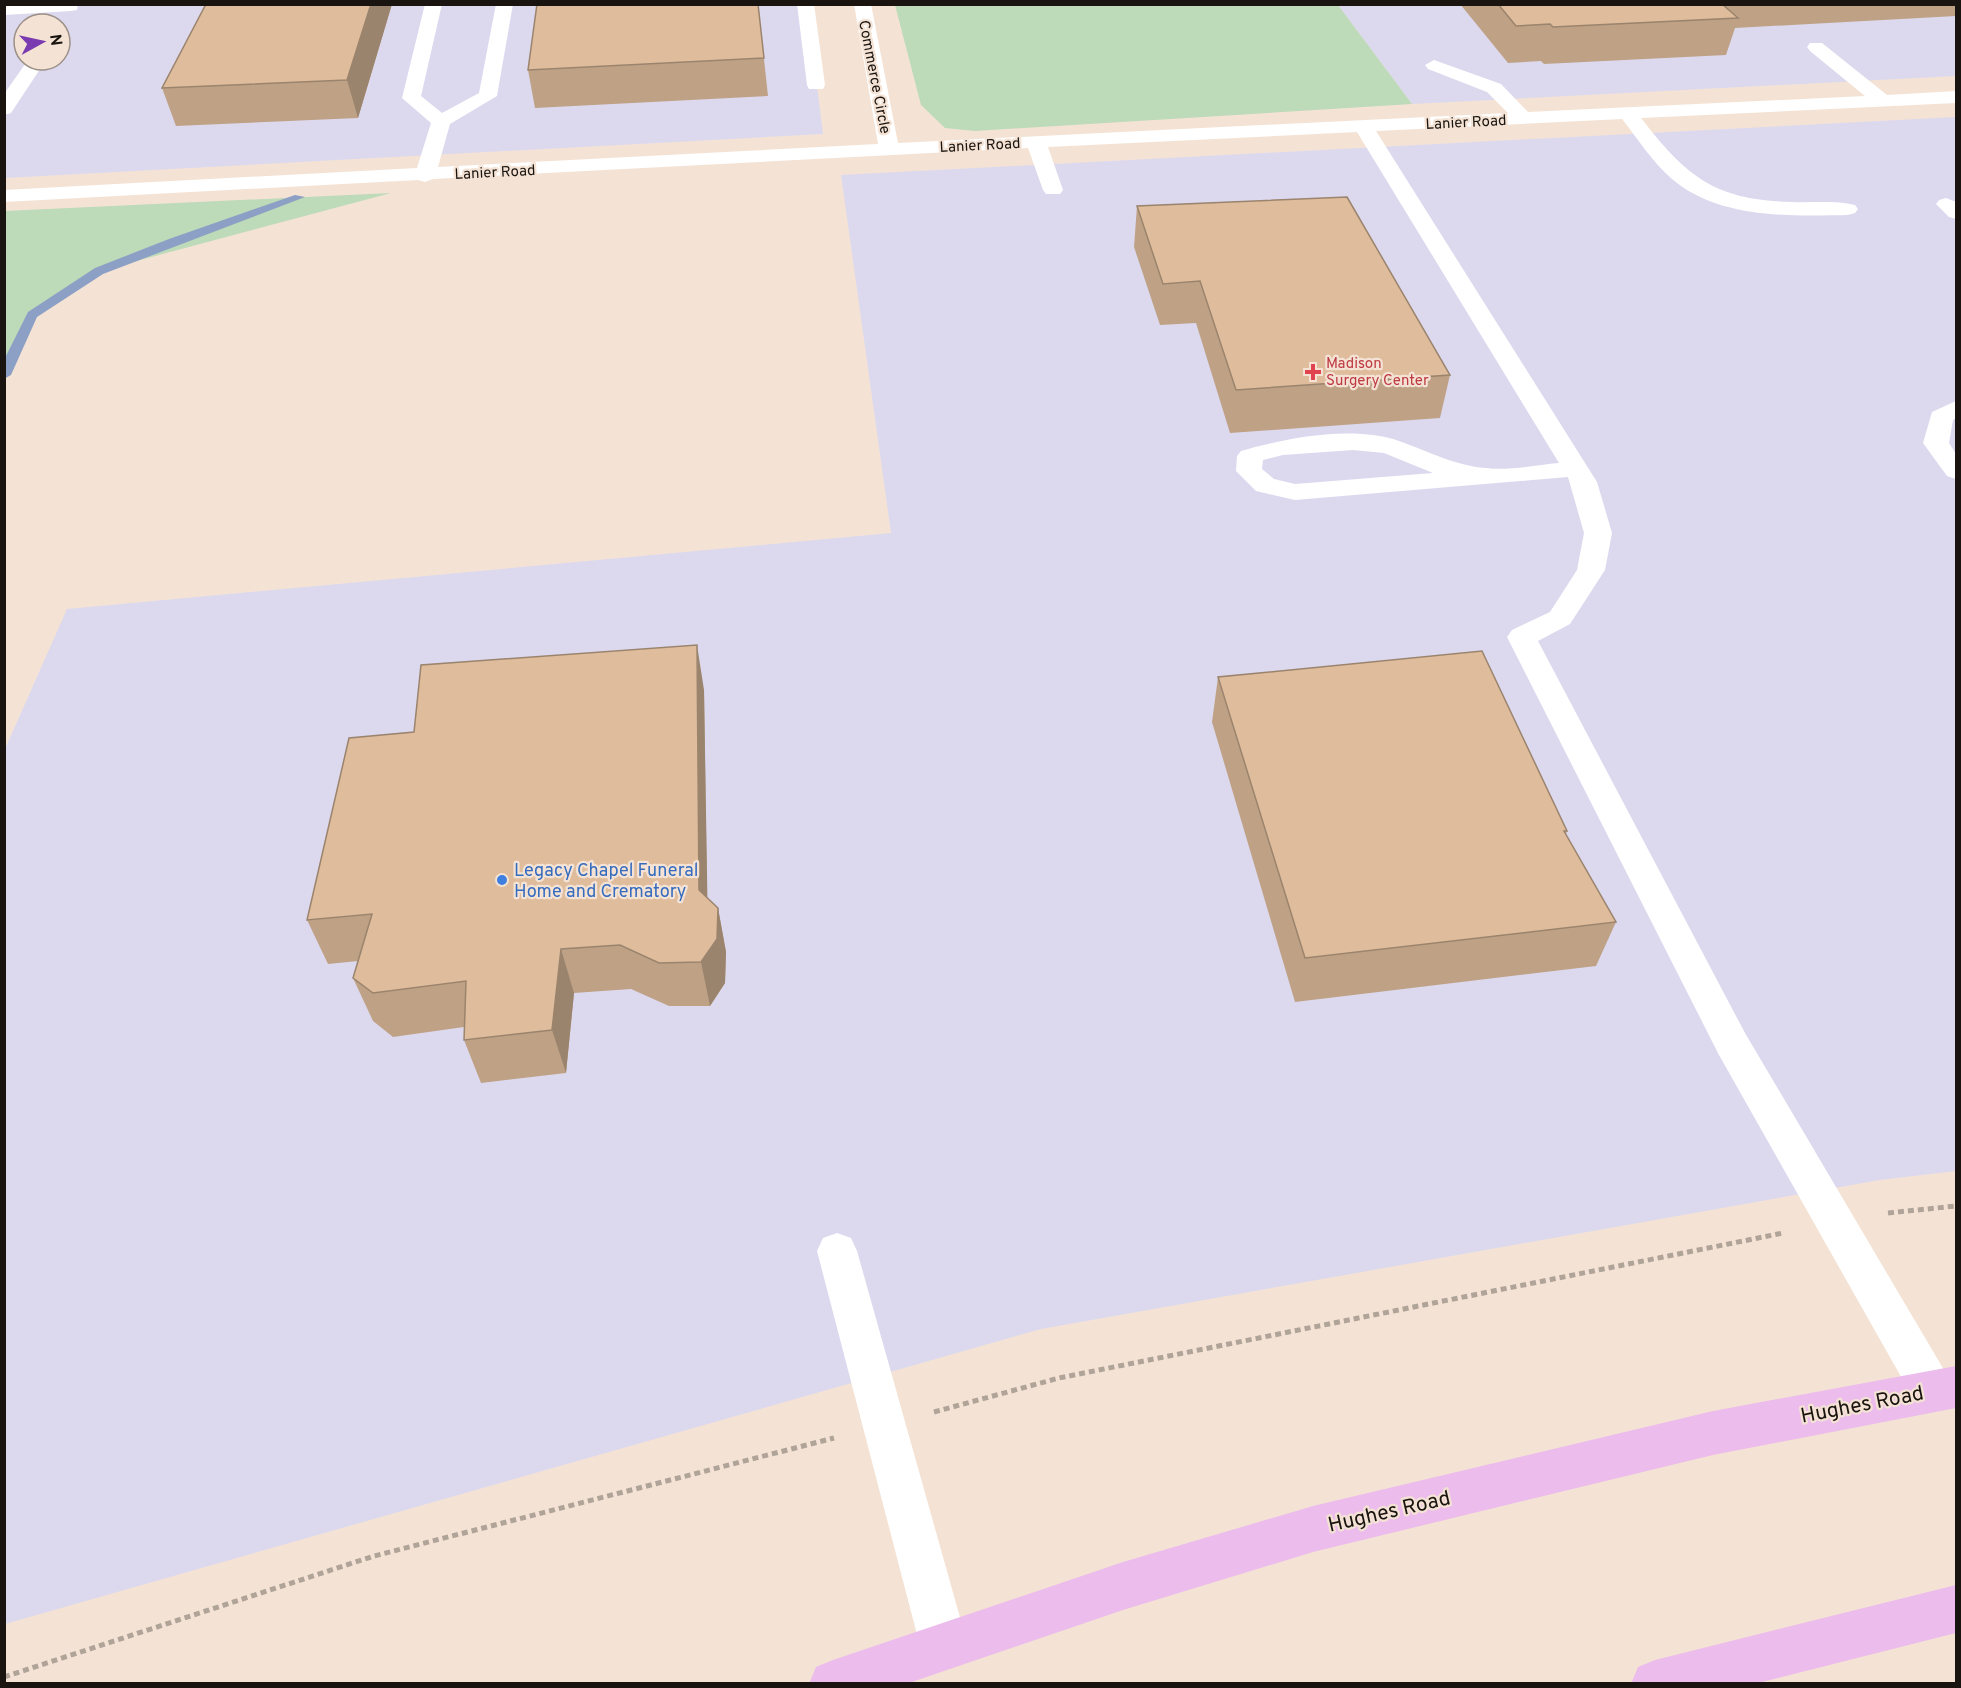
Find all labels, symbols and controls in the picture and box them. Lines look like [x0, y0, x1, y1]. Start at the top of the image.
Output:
north arrow [12, 12, 72, 72]
street label: Commerce Circle [853, 19, 894, 136]
text: N [44, 33, 66, 47]
street label: Lanier Road [1425, 112, 1507, 135]
street label: Lanier Road [939, 135, 1021, 158]
street label: Lanier Road [454, 162, 536, 185]
place label: Madison Surgery Center [1326, 355, 1429, 391]
marker: Madison Surgery Center [1304, 363, 1322, 381]
place label: Legacy Chapel Funeral Home and Crematory [514, 860, 698, 904]
marker: Legacy Chapel Funeral Home and Crematory [495, 873, 509, 887]
street label: Hughes Road [1798, 1380, 1926, 1431]
street label: Hughes Road [1325, 1485, 1453, 1540]

